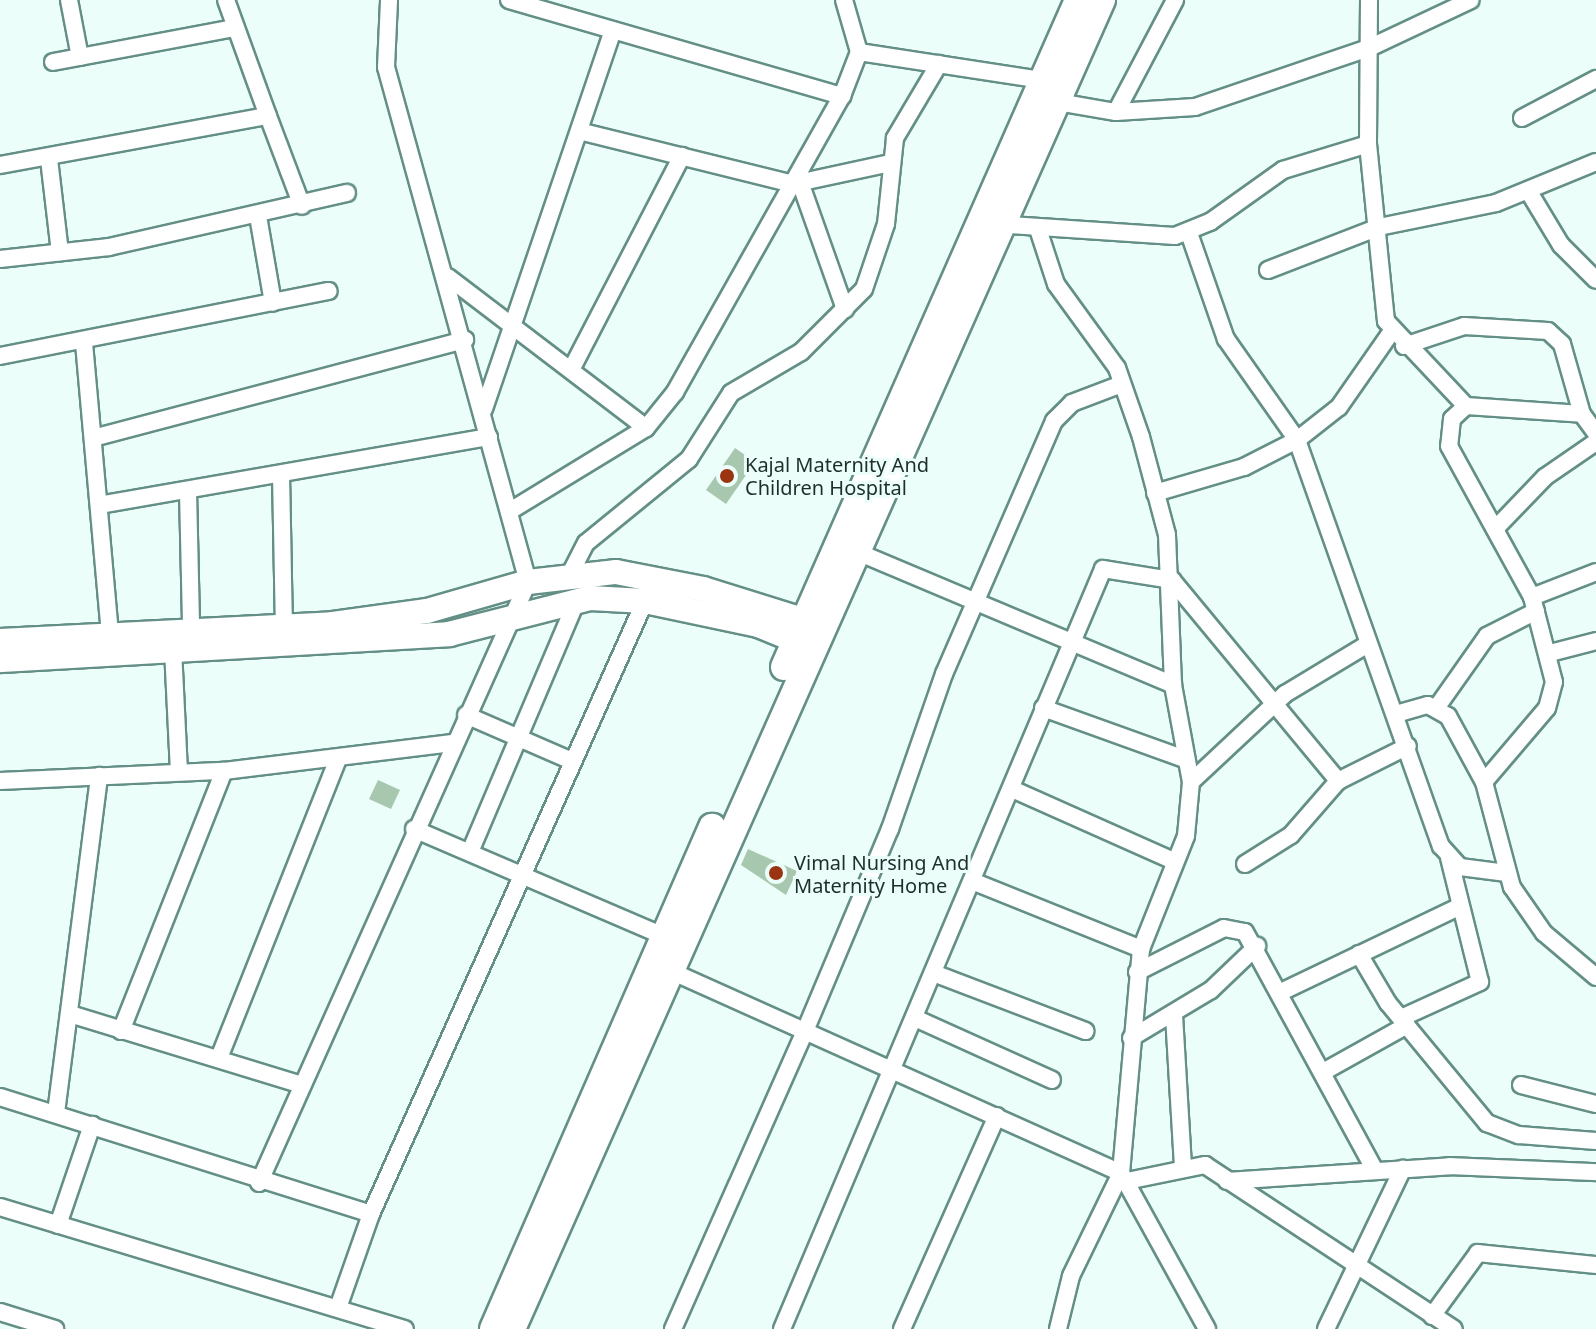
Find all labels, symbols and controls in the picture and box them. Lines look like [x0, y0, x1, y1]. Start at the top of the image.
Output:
place label: Kajal Maternity And Children Hospital [745, 452, 929, 499]
marker: Kajal Maternity And Children Hospital [716, 465, 738, 487]
place label: Vimal Nursing And Maternity Home [794, 850, 969, 897]
marker: Vimal Nursing And Maternity Home [765, 862, 787, 884]

